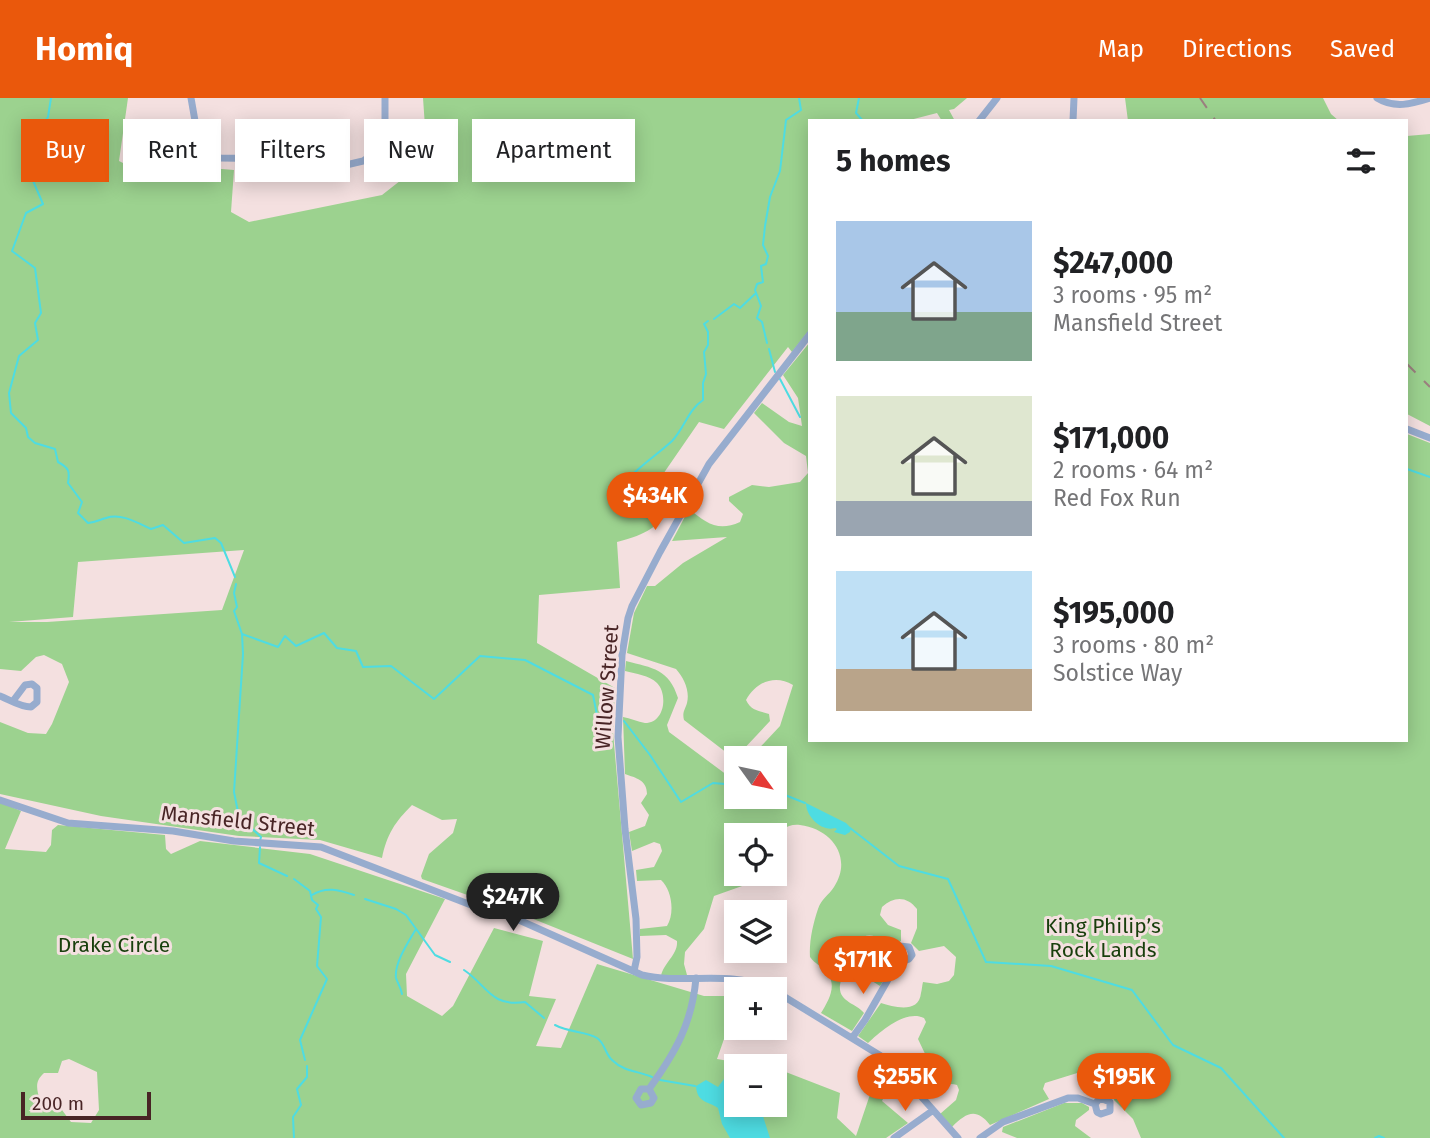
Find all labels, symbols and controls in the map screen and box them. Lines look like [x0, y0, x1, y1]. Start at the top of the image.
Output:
text: Homiq [35, 29, 133, 69]
text: Map [1098, 35, 1144, 63]
text: Directions [1182, 35, 1292, 63]
text: Saved [1330, 35, 1395, 63]
chip: Buy [21, 119, 109, 182]
chip: Rent [123, 119, 221, 182]
chip: Filters [235, 119, 350, 182]
chip: New [364, 119, 458, 182]
chip: Apartment [472, 119, 635, 182]
icon: filters [1342, 142, 1380, 180]
text: 5 homes [836, 143, 950, 179]
text: $247,000 [1053, 245, 1173, 281]
icon: home [892, 249, 976, 333]
text: 3 rooms · 95 m² [1053, 281, 1212, 309]
text: Mansfield Street [1053, 309, 1222, 337]
text: $171,000 [1053, 420, 1169, 456]
icon: home [892, 424, 976, 508]
text: 2 rooms · 64 m² [1053, 456, 1213, 484]
pin: $434K [606, 472, 704, 532]
text: $434K [623, 481, 687, 509]
text: Red Fox Run [1053, 484, 1181, 512]
text: $195,000 [1053, 595, 1175, 631]
icon: home [892, 599, 976, 683]
street label: Willow Street [590, 623, 624, 750]
text: 3 rooms · 80 m² [1053, 631, 1214, 659]
text: Solstice Way [1053, 659, 1182, 687]
north arrow [724, 746, 788, 808]
map controls [724, 746, 787, 1117]
street label: Mansfield Street [160, 800, 317, 842]
button: locate [724, 823, 787, 886]
pin: $247K [464, 874, 562, 933]
text: $247K [482, 882, 544, 910]
button: layers [724, 900, 787, 963]
park label: King Philip’s Rock Lands [1045, 913, 1161, 963]
park label: Drake Circle [58, 932, 170, 958]
pin: $171K [814, 936, 912, 996]
text: $171K [834, 945, 892, 973]
button: + [724, 977, 787, 1040]
button: − [724, 1054, 787, 1117]
pin: $255K [856, 1054, 954, 1113]
pin: $195K [1075, 1054, 1173, 1113]
text: $255K [873, 1062, 937, 1090]
text: $195K [1093, 1062, 1155, 1090]
scale bar [21, 1089, 150, 1121]
text: 200 m [32, 1092, 84, 1115]

